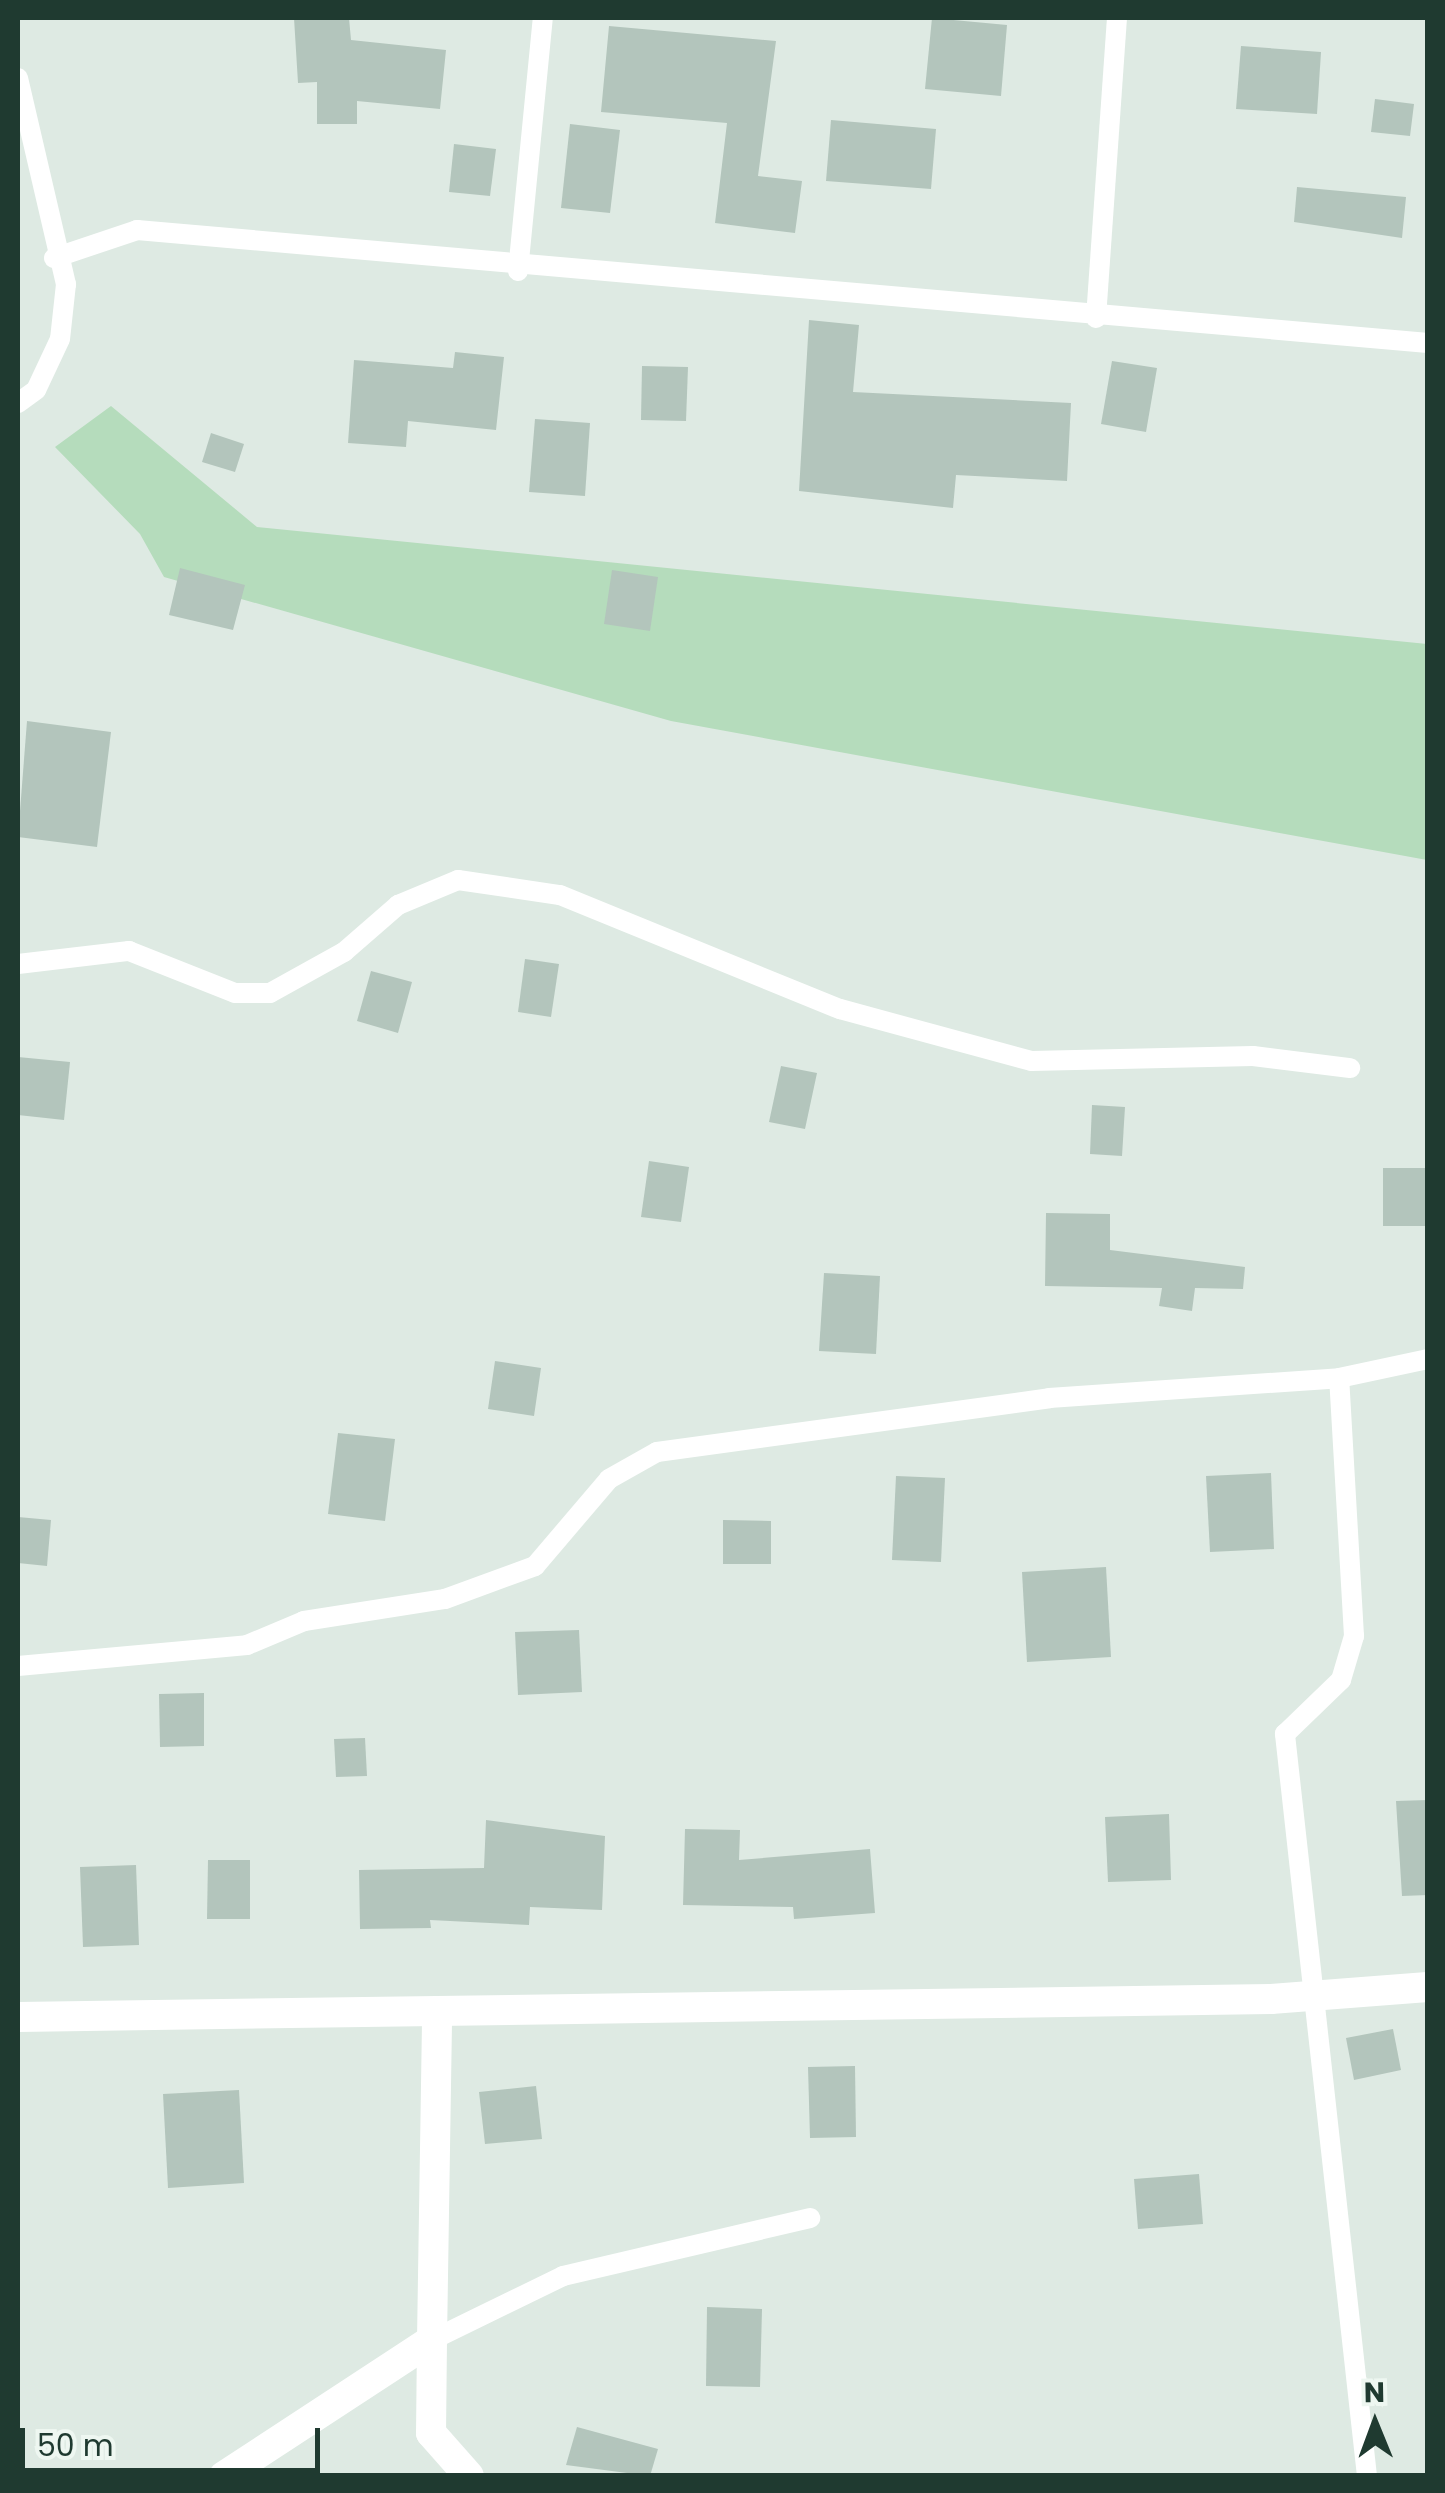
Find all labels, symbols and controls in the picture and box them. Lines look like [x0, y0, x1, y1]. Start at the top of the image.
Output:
north arrow [1325, 2373, 1425, 2473]
text: N [1364, 2373, 1385, 2412]
scale bar [25, 2408, 325, 2470]
text: 50 m [37, 2424, 114, 2467]

